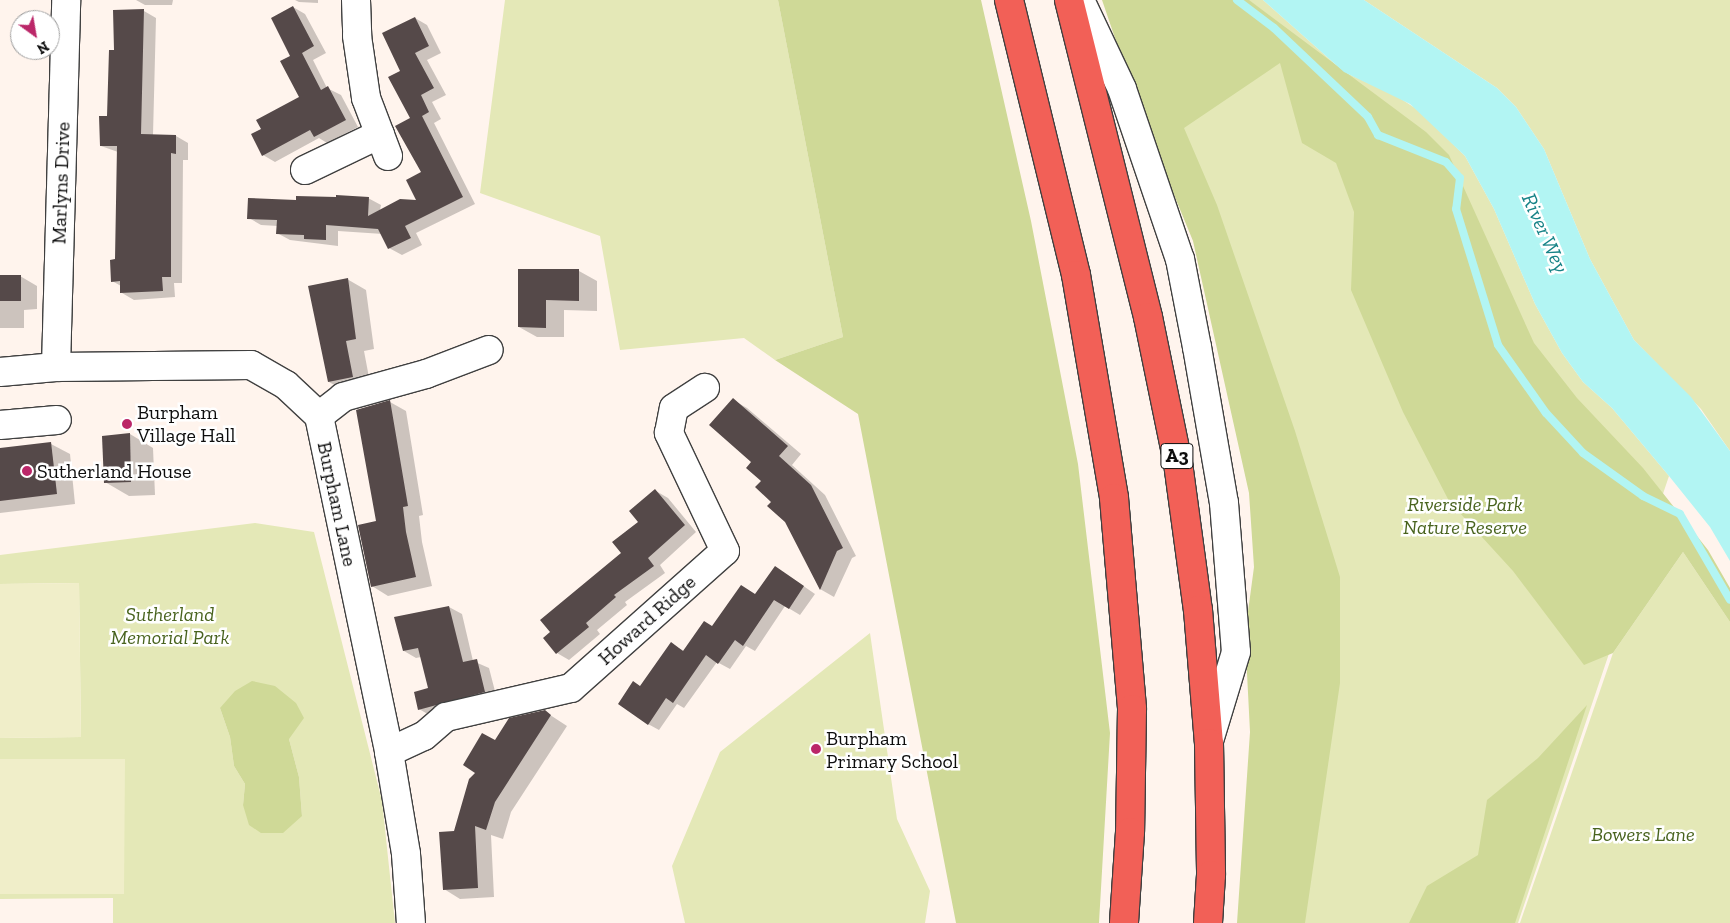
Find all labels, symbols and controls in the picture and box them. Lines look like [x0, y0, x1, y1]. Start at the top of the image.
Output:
north arrow [10, 10, 60, 60]
text: N [34, 37, 52, 57]
street label: Marlyns Drive [47, 121, 75, 245]
water label: River Wey [1516, 189, 1574, 277]
place label: Burpham Village Hall [137, 400, 236, 447]
marker: Burpham Village Hall [121, 418, 133, 430]
street label: Burpham Lane [312, 440, 362, 568]
road number: A3 [1160, 440, 1194, 472]
place label: Sutherland House [37, 459, 191, 483]
marker: Sutherland House [21, 465, 33, 477]
park label: Riverside Park Nature Reserve [1403, 492, 1527, 539]
street label: Howard Ridge [593, 570, 701, 670]
park label: Sutherland Memorial Park [111, 602, 229, 649]
place label: Burpham Primary School [826, 726, 958, 773]
marker: Burpham Primary School [810, 743, 822, 755]
park label: Bowers Lane [1591, 822, 1695, 846]

